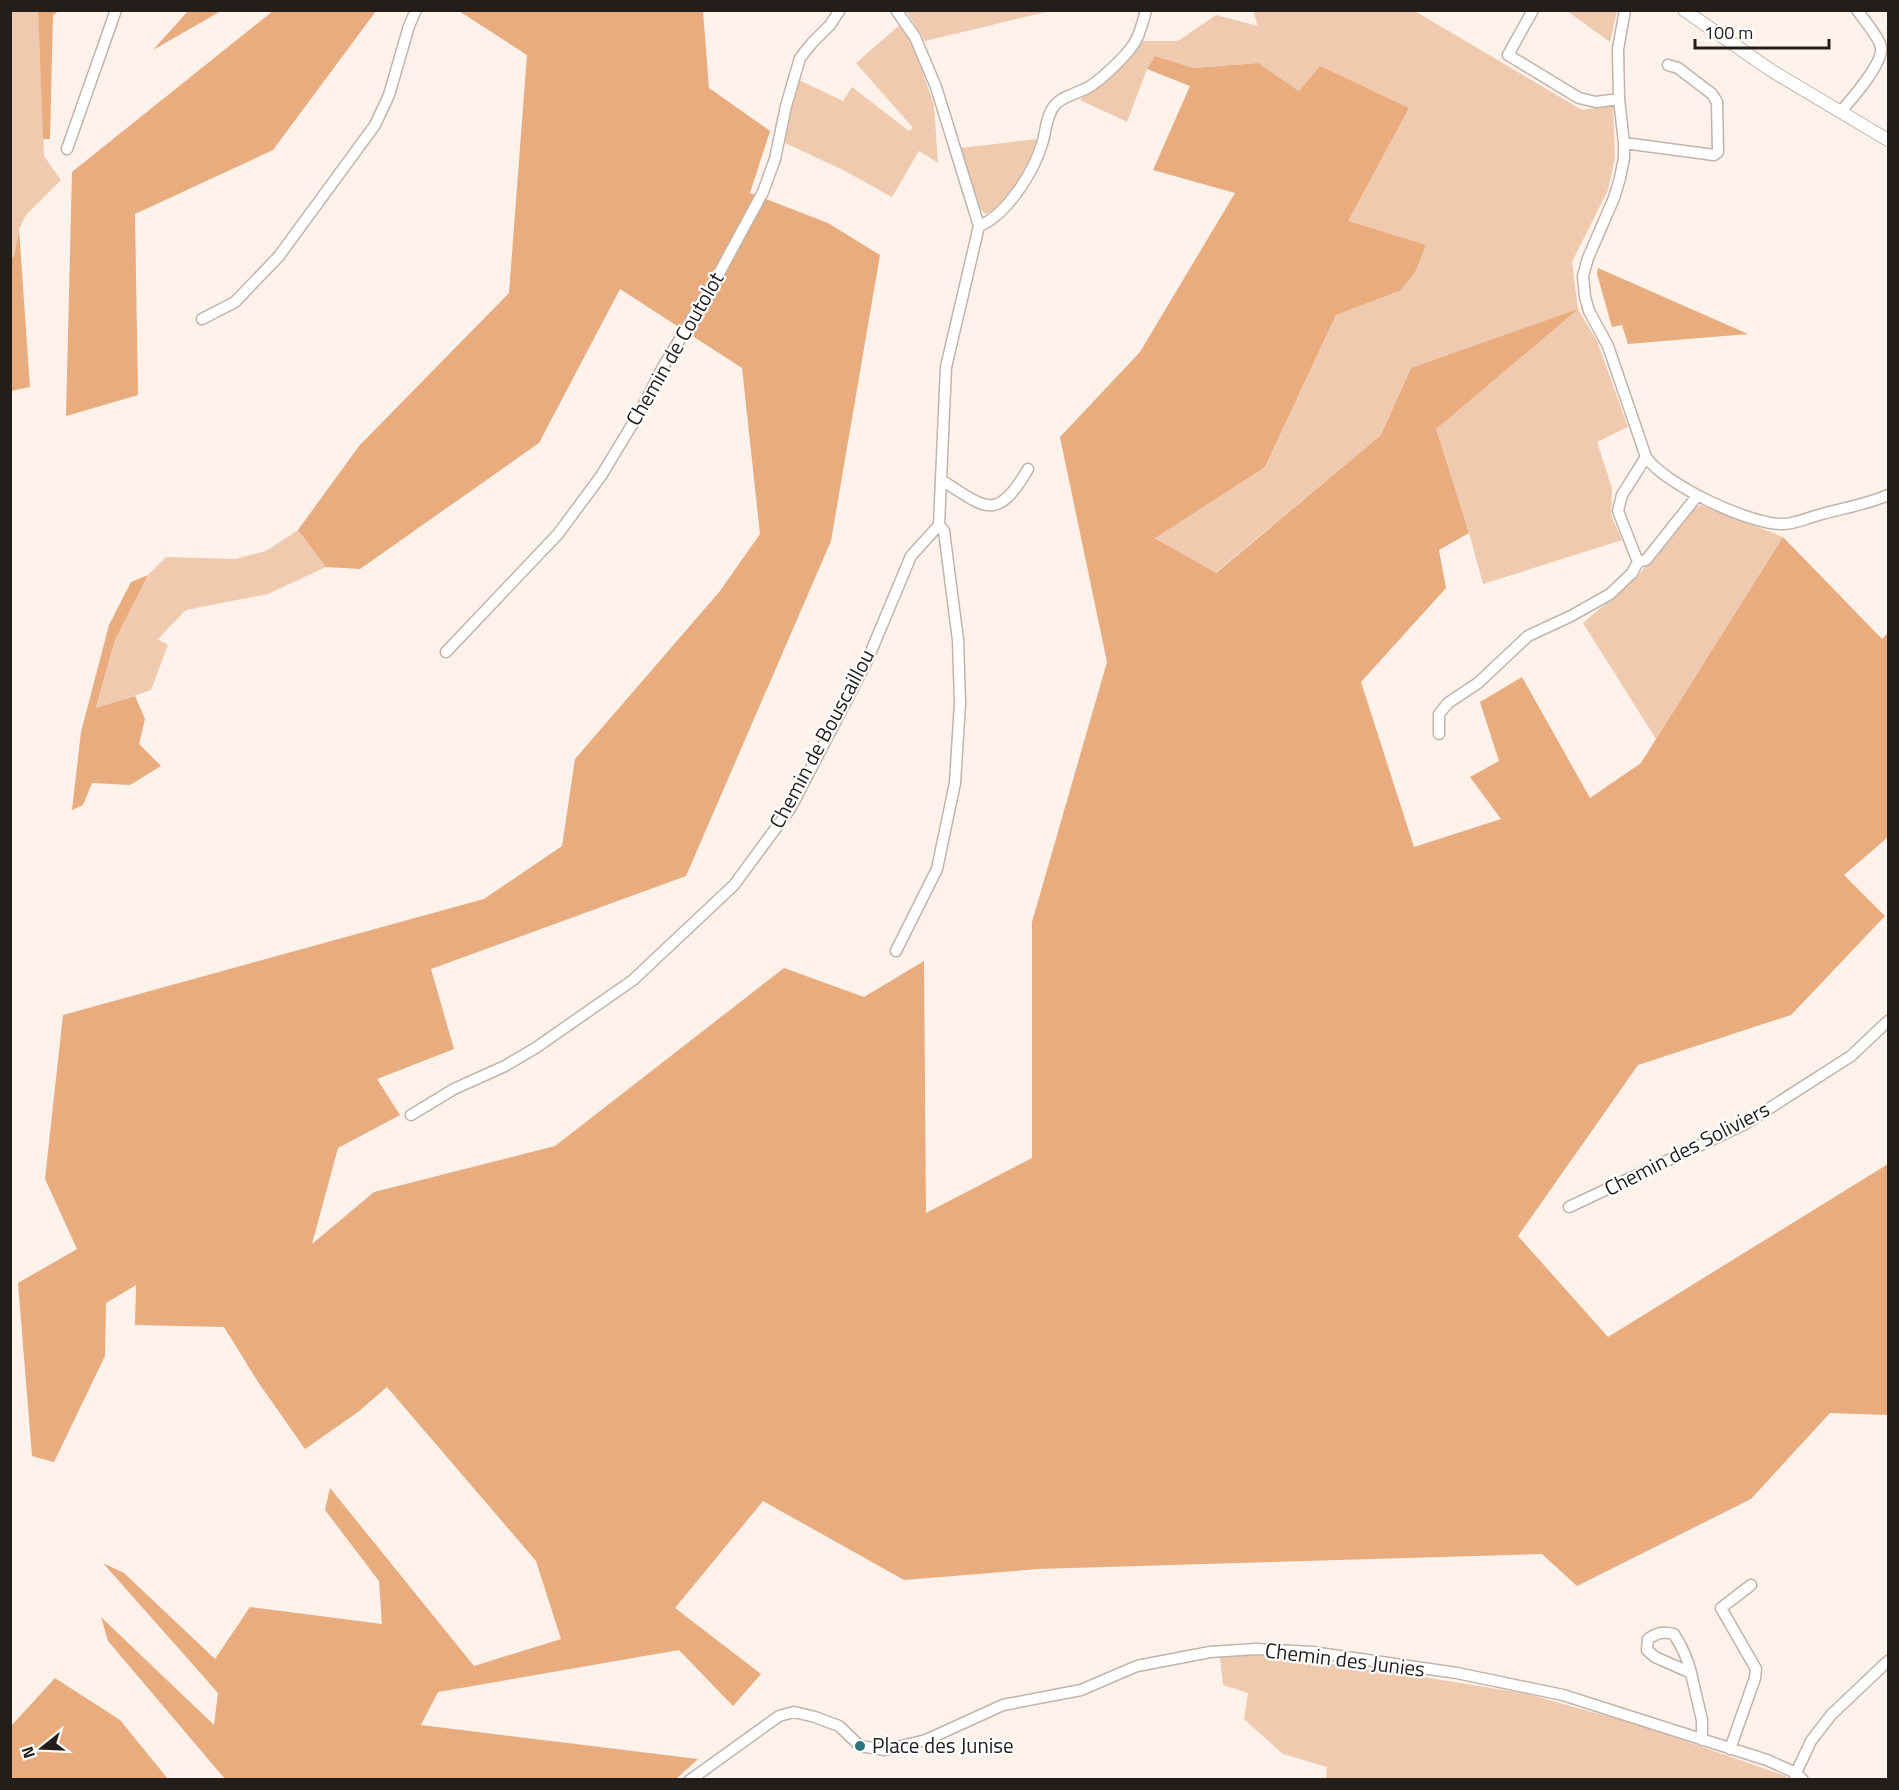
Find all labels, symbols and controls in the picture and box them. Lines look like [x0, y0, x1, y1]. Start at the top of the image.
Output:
scale bar [1695, 12, 1828, 50]
text: 100 m [1704, 19, 1753, 46]
street label: Chemin de Coutolot [617, 265, 732, 431]
street label: Chemin de Bouscaillou [760, 643, 882, 834]
street label: Chemin des Soliviers [1598, 1093, 1775, 1204]
street label: Chemin des Junies [1263, 1633, 1427, 1685]
north arrow [12, 1718, 72, 1778]
place label: Place des Junise [872, 1729, 1014, 1761]
marker: Place des Junise [853, 1739, 867, 1753]
text: N [15, 1744, 41, 1762]

